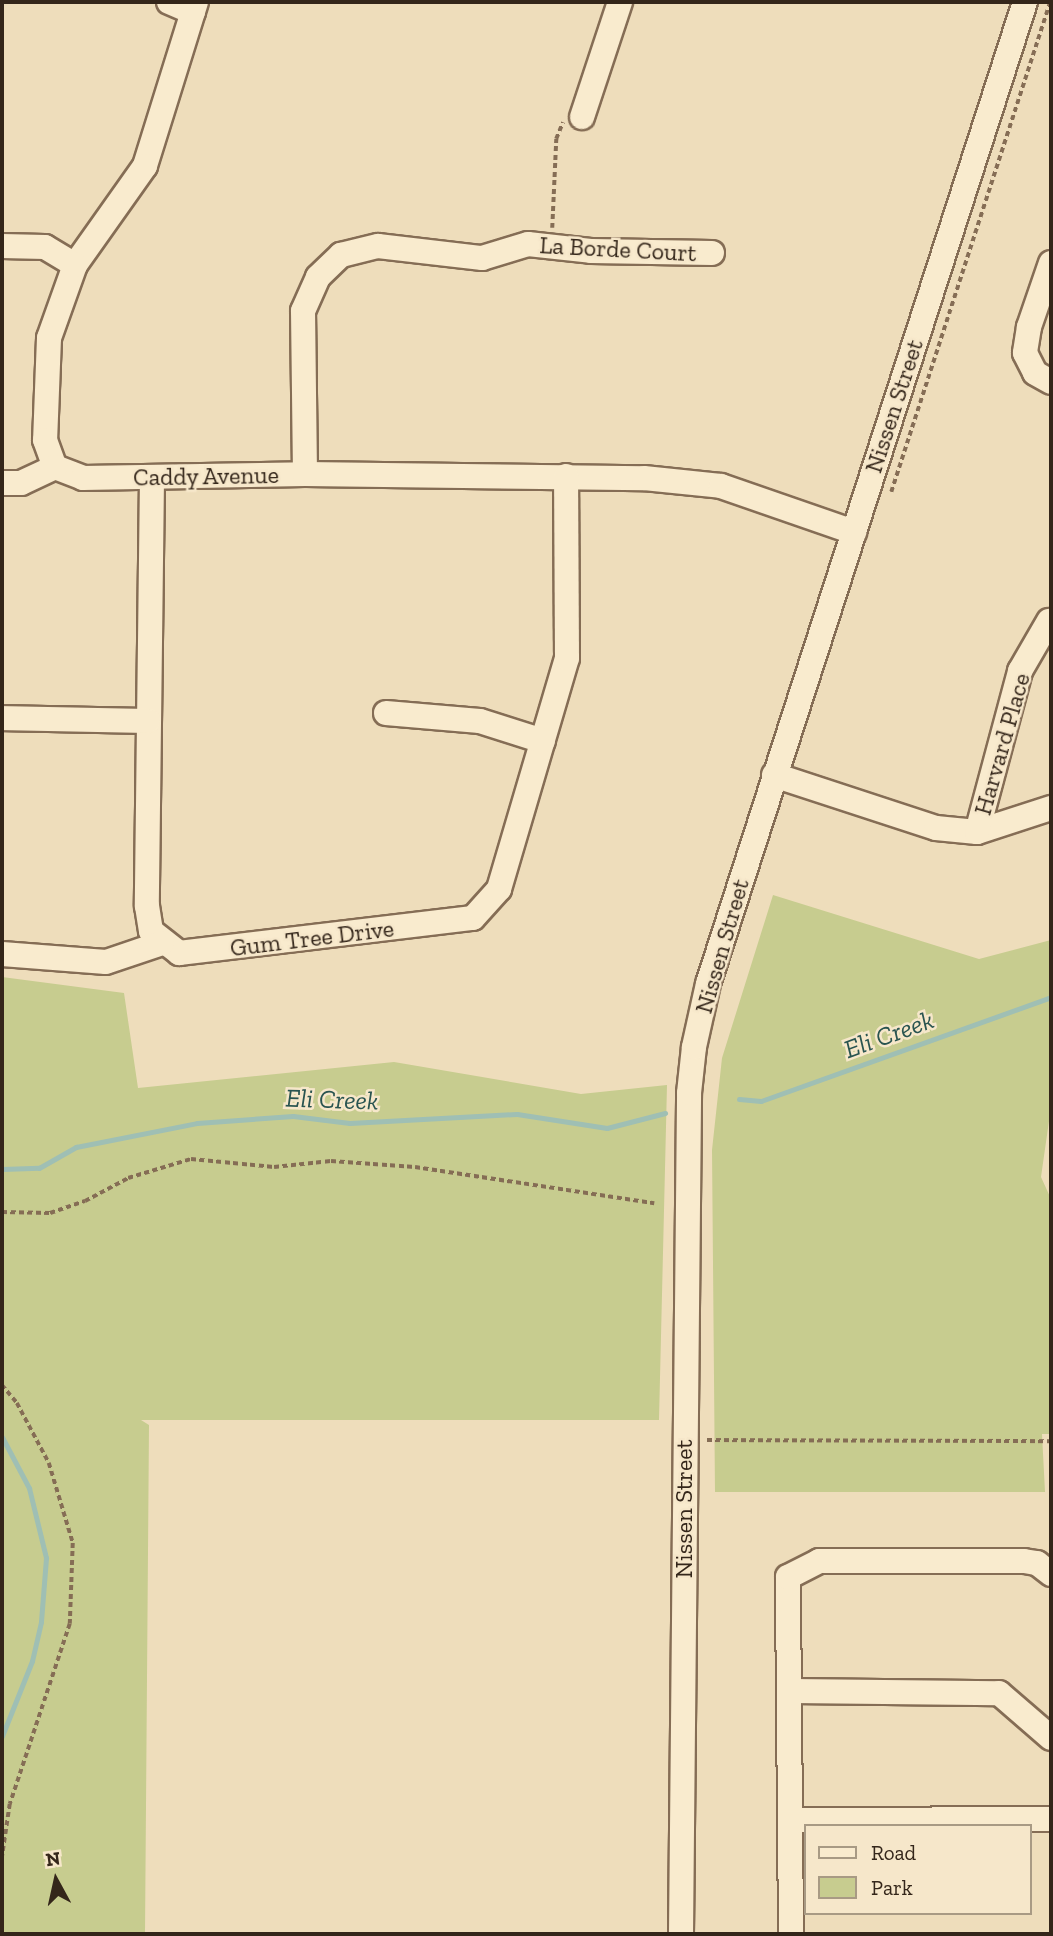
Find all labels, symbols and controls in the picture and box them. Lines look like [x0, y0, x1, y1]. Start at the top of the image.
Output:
street label: La Borde Court [539, 231, 697, 267]
street label: Nissen Street [859, 336, 929, 476]
street label: Caddy Avenue [132, 460, 280, 492]
street label: Harvard Place [968, 670, 1036, 818]
street label: Nissen Street [689, 875, 755, 1017]
street label: Gum Tree Drive [228, 914, 396, 962]
water label: Eli Creek [840, 1004, 938, 1066]
water label: Eli Creek [285, 1083, 379, 1117]
street label: Nissen Street [670, 1440, 698, 1578]
legend [804, 1824, 1032, 1915]
text: Road [871, 1840, 916, 1865]
north arrow [21, 1845, 91, 1915]
text: N [44, 1846, 62, 1871]
text: Park [871, 1875, 913, 1900]

